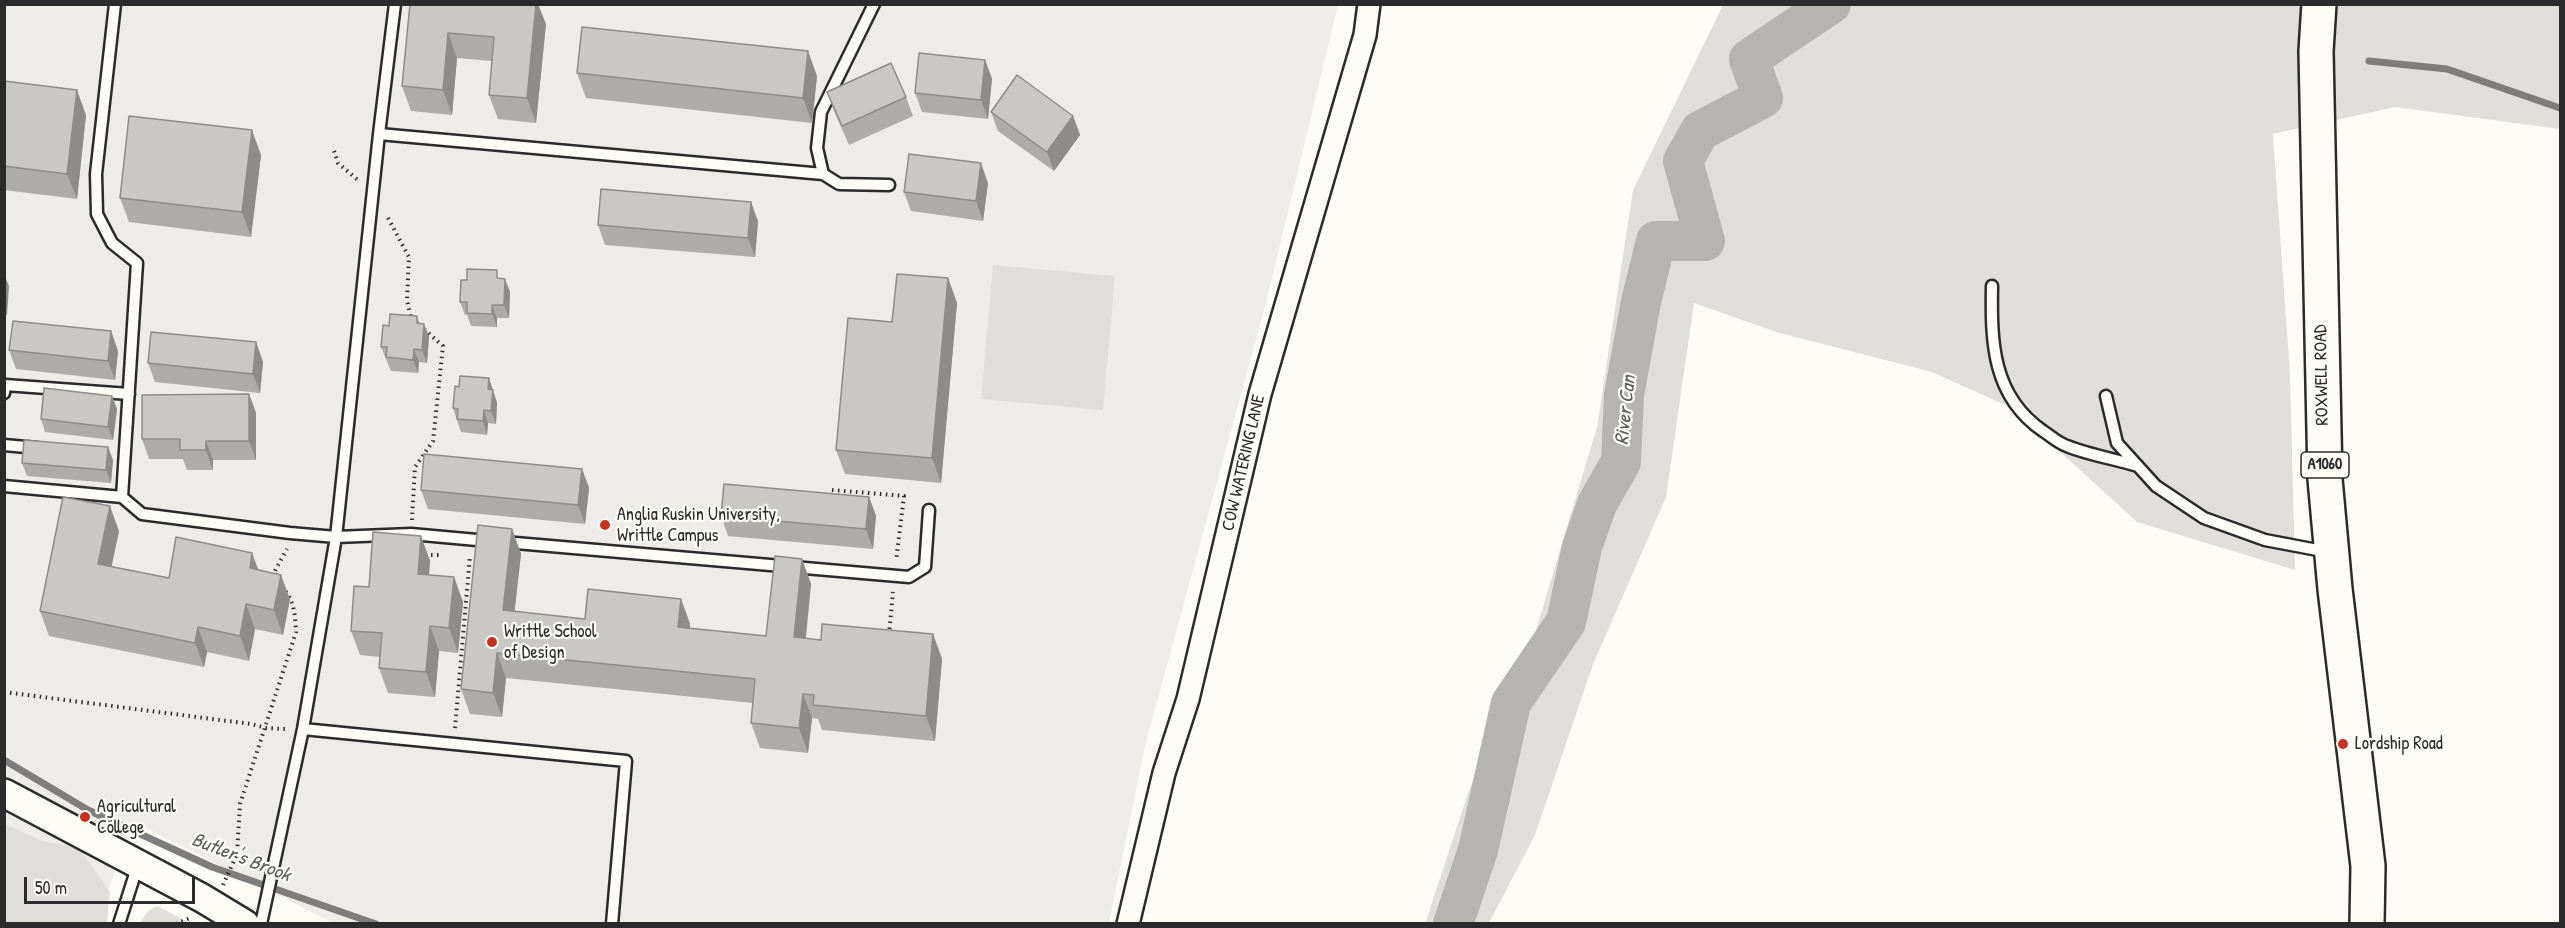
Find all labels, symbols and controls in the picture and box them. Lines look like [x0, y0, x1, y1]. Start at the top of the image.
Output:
street label: ROXWELL ROAD [2310, 324, 2334, 426]
water label: River Can [1610, 374, 1642, 446]
street label: COW WATERING LANE [1218, 393, 1270, 533]
road number: A1060 [2301, 452, 2349, 478]
place label: Anglia Ruskin University, Writtle Campus [617, 504, 780, 546]
marker: Anglia Ruskin University, Writtle Campus [598, 518, 612, 532]
place label: Writtle School of Design [504, 621, 597, 664]
marker: Writtle School of Design [485, 635, 499, 649]
place label: Lordship Road [2355, 733, 2443, 755]
marker: Lordship Road [2336, 737, 2350, 751]
place label: Agricultural College [97, 796, 176, 838]
marker: Agricultural College [78, 810, 92, 824]
water label: Butler's Brook [188, 828, 294, 888]
scale bar [27, 865, 198, 903]
text: 50 m [35, 875, 67, 900]

